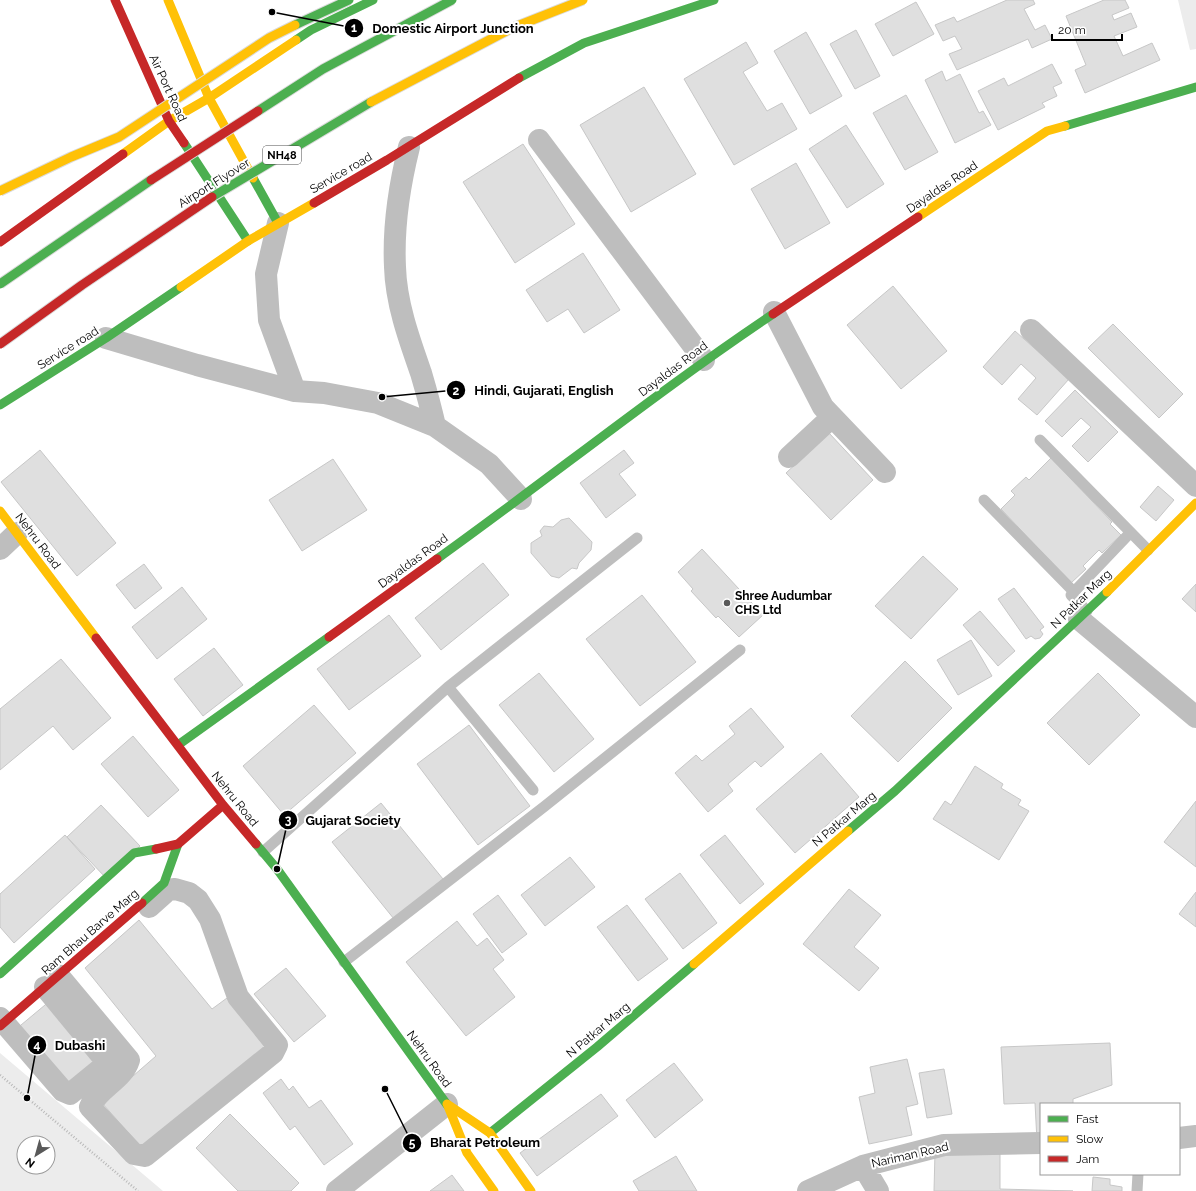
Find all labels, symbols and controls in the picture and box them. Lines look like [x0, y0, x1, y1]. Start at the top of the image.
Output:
callout: Domestic Airport Junction [344, 16, 542, 41]
scale bar [1052, 16, 1122, 42]
text: 1 [351, 21, 357, 35]
text: Domestic Airport Junction [372, 21, 534, 36]
text: 20 m [1058, 23, 1086, 37]
street label: Air Port Road [146, 52, 190, 124]
road number: NH48 [263, 146, 301, 164]
street label: Service road [307, 150, 375, 196]
street label: Airport Flyover [176, 155, 253, 211]
street label: Dayaldas Road [904, 158, 980, 216]
street label: Service road [35, 324, 101, 372]
street label: Dayaldas Road [636, 339, 710, 399]
callout: Hindi, Gujarati, English [446, 378, 622, 403]
text: Hindi, Gujarati, English [474, 383, 614, 398]
text: 2 [453, 384, 460, 398]
street label: Nehru Road [12, 510, 64, 572]
street label: Dayaldas Road [375, 531, 451, 591]
street label: N Patkar Marg [1048, 567, 1114, 631]
place label: Shree Audumbar CHS Ltd [735, 589, 832, 617]
marker: Shree Audumbar CHS Ltd [722, 598, 732, 608]
street label: Nehru Road [209, 769, 261, 829]
street label: N Patkar Marg [809, 788, 879, 850]
callout: Gujarat Society [278, 808, 409, 833]
text: 3 [285, 813, 292, 827]
text: Gujarat Society [305, 813, 401, 828]
street label: Ram Bhau Barve Marg [39, 886, 141, 978]
street label: N Patkar Marg [563, 999, 633, 1061]
street label: Nehru Road [404, 1028, 454, 1090]
callout: Dubashi [27, 1033, 114, 1058]
text: 4 [34, 1038, 41, 1052]
text: Dubashi [55, 1038, 105, 1053]
legend [1040, 1103, 1180, 1175]
text: Fast [1076, 1112, 1099, 1126]
callout: Bharat Petroleum [402, 1130, 548, 1155]
text: Slow [1076, 1132, 1103, 1146]
north arrow [16, 1135, 56, 1175]
text: Bharat Petroleum [430, 1135, 540, 1150]
text: 5 [409, 1136, 416, 1150]
street label: Nariman Road [870, 1139, 950, 1171]
text: Jam [1076, 1152, 1099, 1166]
text: N [23, 1155, 38, 1170]

